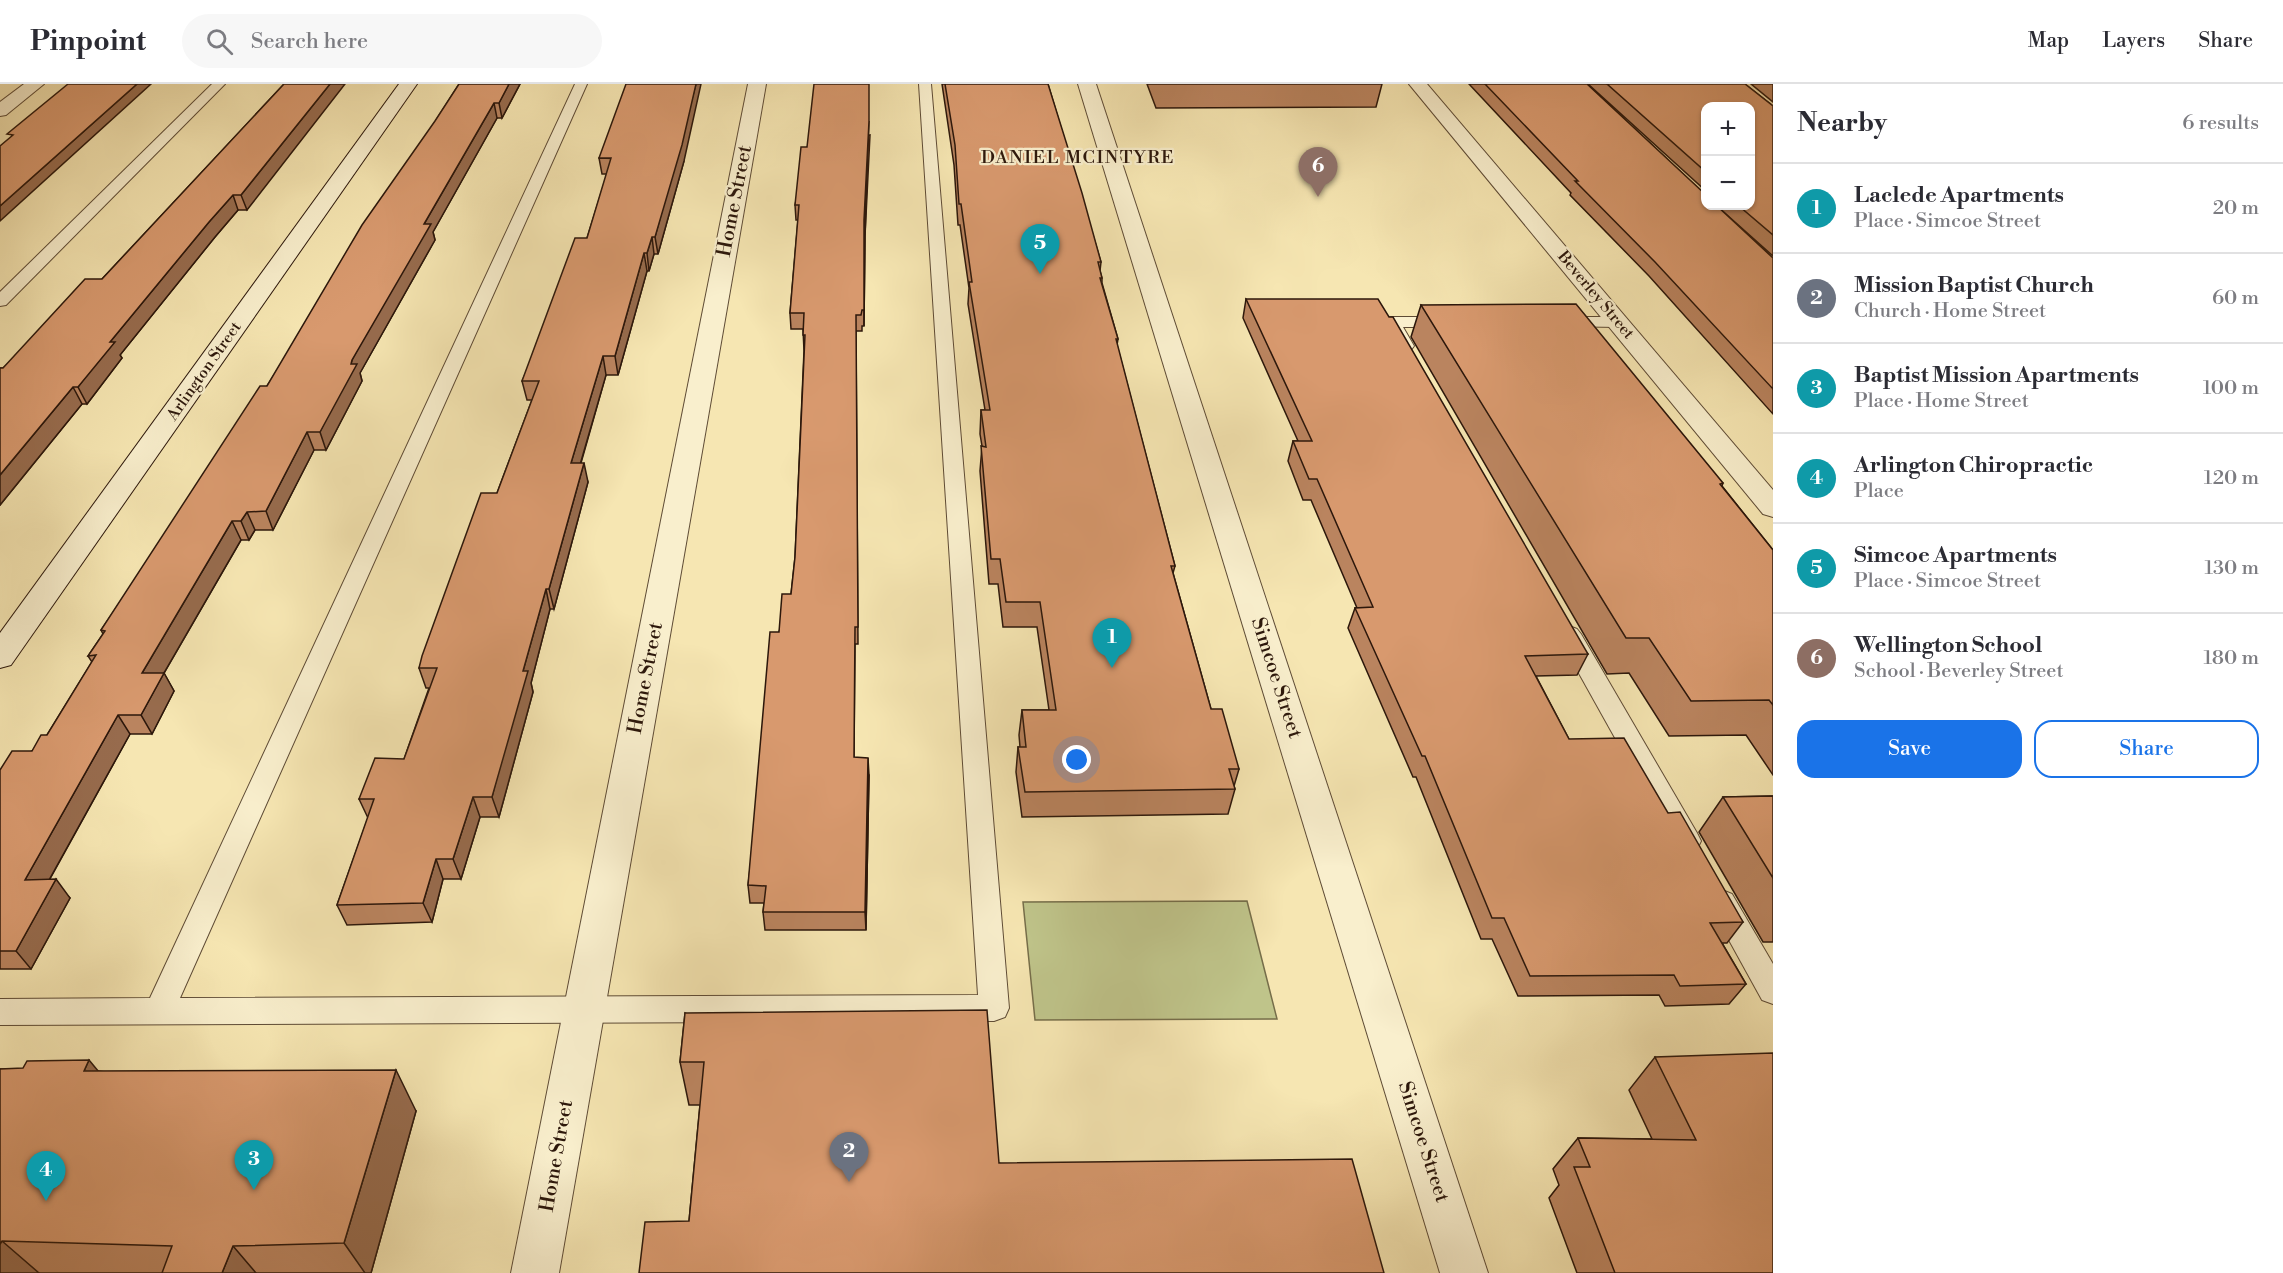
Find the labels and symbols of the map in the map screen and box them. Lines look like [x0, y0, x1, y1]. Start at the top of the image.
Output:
street label: Home Street [712, 143, 758, 259]
district label: DANIEL MCINTYRE [981, 146, 1175, 169]
pin: 6 [1298, 147, 1338, 197]
pin: 5 [1020, 224, 1060, 274]
street label: Beverley Street [1553, 246, 1639, 343]
street label: Arlington Street [162, 317, 246, 425]
street label: Simcoe Street [1245, 614, 1307, 742]
pin: 1 [1092, 618, 1132, 668]
street label: Home Street [623, 620, 669, 736]
your location [1062, 745, 1091, 774]
street label: Simcoe Street [1392, 1078, 1454, 1206]
street label: Home Street [535, 1098, 579, 1214]
pin: 2 [830, 1132, 868, 1182]
pin: 3 [234, 1140, 274, 1190]
pin: 4 [26, 1152, 66, 1201]

